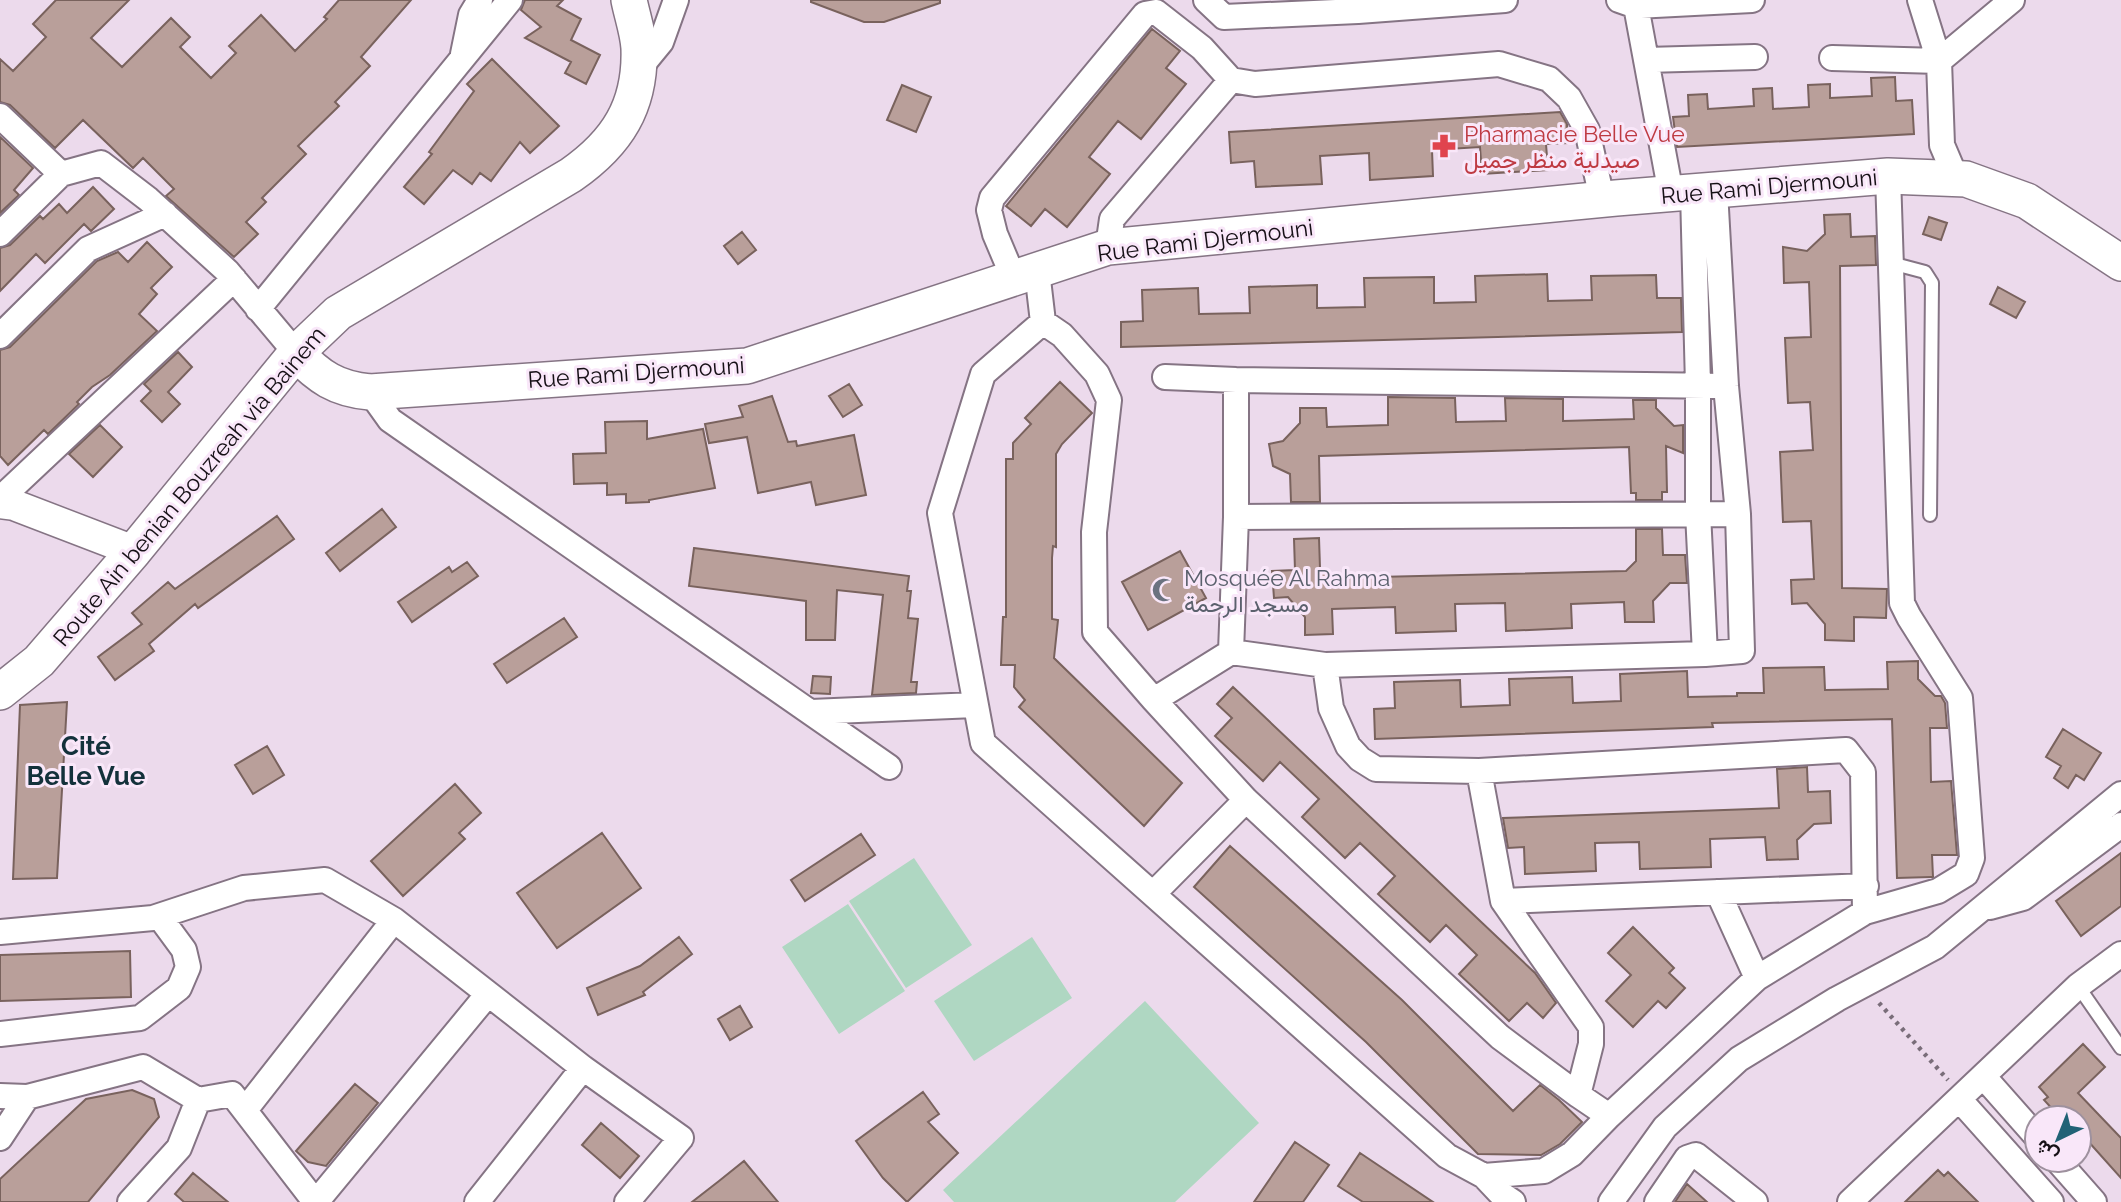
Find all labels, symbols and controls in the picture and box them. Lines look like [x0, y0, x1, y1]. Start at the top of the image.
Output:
place label: Pharmacie Belle Vue صيدلية منظر جميل [1464, 120, 1685, 175]
pharmacy icon: Pharmacie Belle Vue صيدلية منظر جميل [1430, 132, 1458, 160]
street label: Rue Rami Djermouni [1660, 163, 1878, 209]
street label: Rue Rami Djermouni [1095, 213, 1315, 267]
street label: Route Ain benian Bouzreah via Bainem [47, 321, 331, 651]
street label: Rue Rami Djermouni [527, 351, 745, 393]
place label: Mosquée Al Rahma مسجد الرحمة [1184, 564, 1390, 619]
mosque icon: Mosquée Al Rahma مسجد الرحمة [1150, 576, 1178, 604]
district label: Cité Belle Vue [27, 731, 146, 791]
north arrow [2023, 1104, 2093, 1174]
text: ش [2030, 1135, 2063, 1167]

